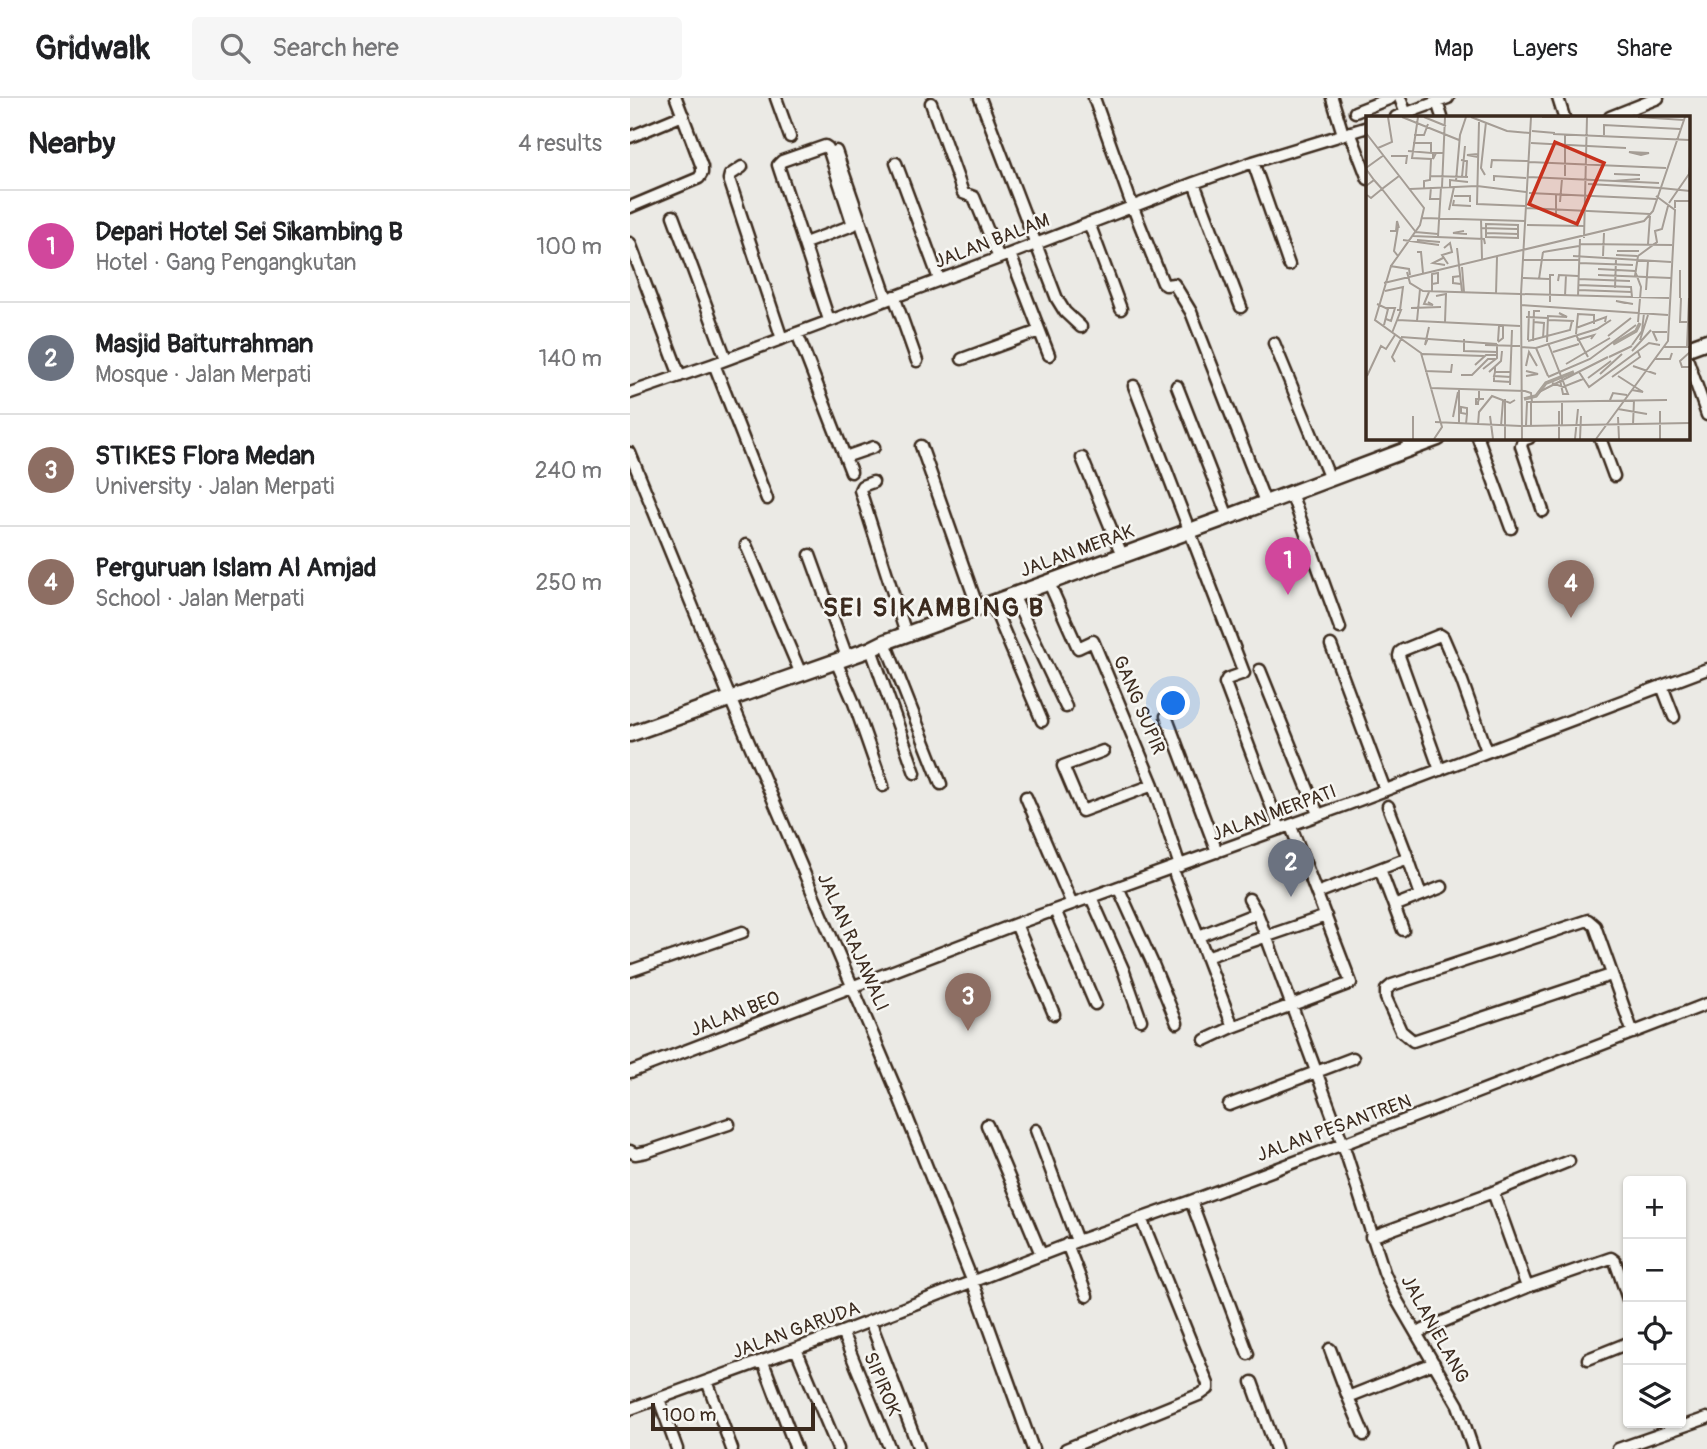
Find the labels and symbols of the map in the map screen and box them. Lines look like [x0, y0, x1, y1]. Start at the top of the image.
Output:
inset map [1366, 116, 1690, 439]
street label: JALAN BALAM [931, 208, 1053, 274]
street label: JALAN MERAK [1017, 519, 1137, 583]
pin: 1 [1265, 537, 1311, 595]
pin: 4 [1548, 560, 1594, 618]
district label: SEI SIKAMBING B [823, 592, 1045, 624]
street label: GANG SUPIR [1107, 652, 1171, 758]
your location [1156, 686, 1190, 720]
street label: JALAN MERPATI [1208, 779, 1340, 847]
pin: 2 [1268, 839, 1314, 897]
street label: JALAN RAJAWALI [812, 869, 894, 1015]
pin: 3 [945, 973, 991, 1031]
street label: JALAN BEO [687, 986, 783, 1042]
street label: JALAN PESANTREN [1253, 1089, 1415, 1167]
street label: JALAN ELANG [1395, 1271, 1475, 1387]
street label: JALAN GARUDA [729, 1296, 863, 1364]
street label: SIPIROK [858, 1349, 906, 1419]
scale bar [651, 1400, 816, 1432]

